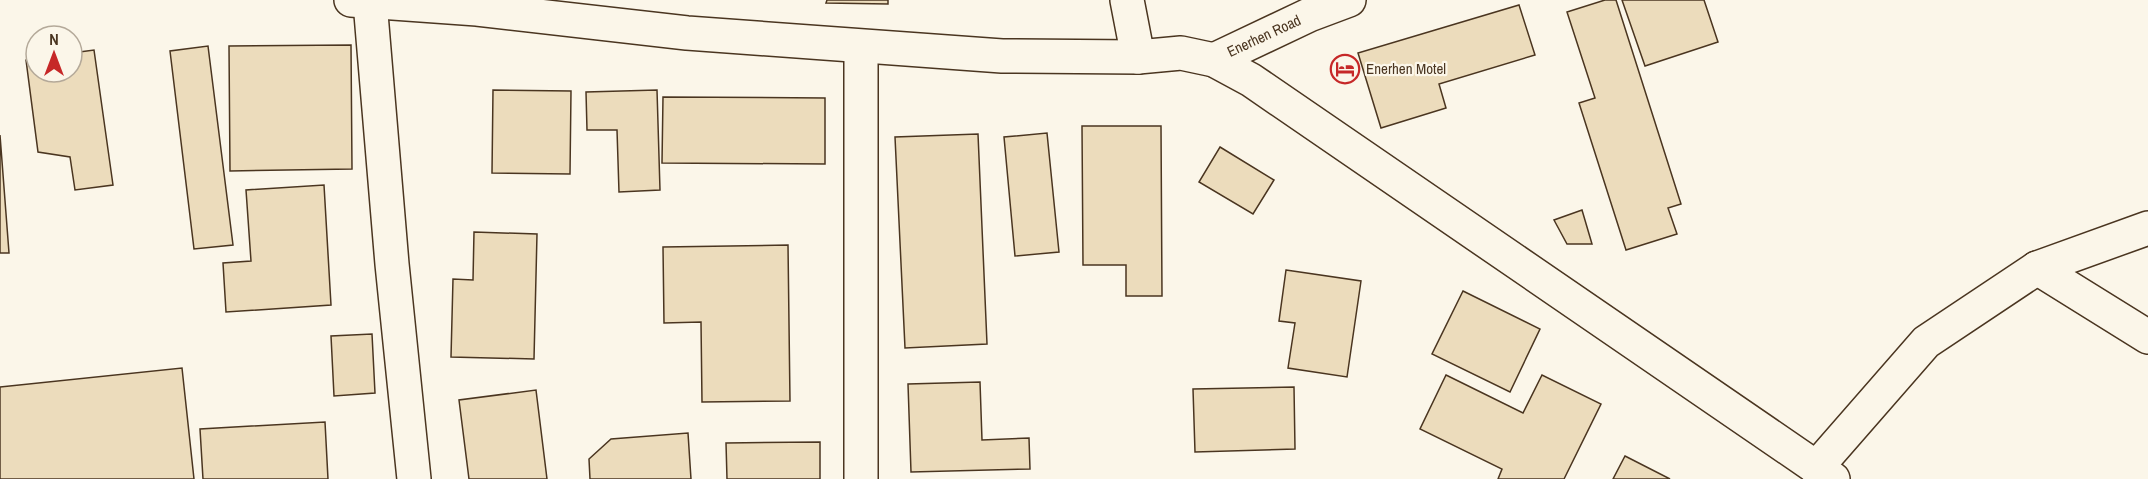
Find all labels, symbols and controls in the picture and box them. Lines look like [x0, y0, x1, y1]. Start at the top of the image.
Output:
street label: Enerhen Road [1223, 9, 1304, 62]
north arrow [24, 24, 84, 84]
text: N [49, 28, 59, 50]
hotel icon: Enerhen Motel [1329, 53, 1361, 85]
place label: Enerhen Motel [1366, 58, 1446, 79]

